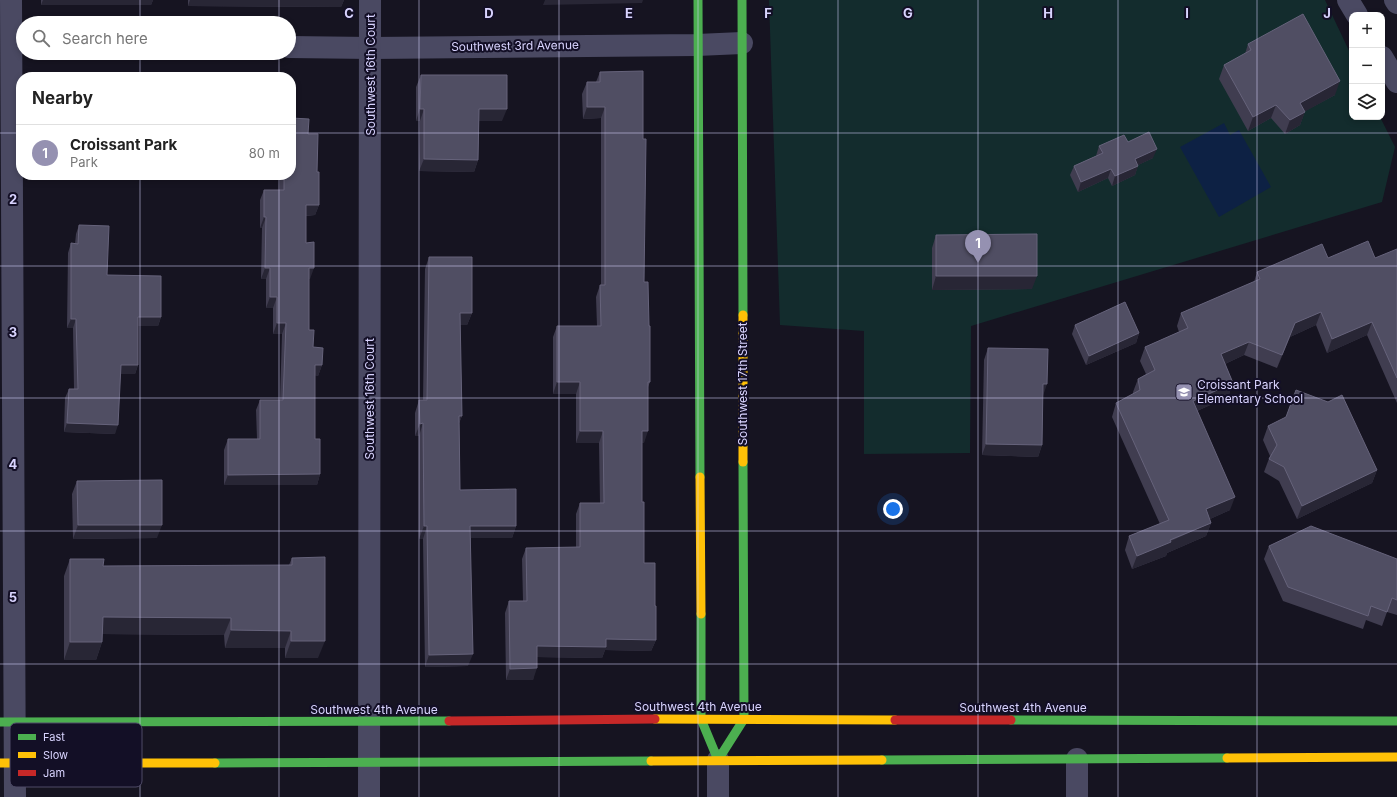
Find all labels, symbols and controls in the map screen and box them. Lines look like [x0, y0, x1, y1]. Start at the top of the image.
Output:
text: C [344, 5, 354, 21]
text: D [484, 5, 494, 21]
text: E [625, 5, 633, 21]
text: F [764, 5, 772, 21]
text: G [903, 5, 913, 21]
text: H [1043, 5, 1053, 21]
text: I [1185, 5, 1189, 21]
text: J [1323, 5, 1331, 21]
map controls [1349, 12, 1385, 120]
button: + [1349, 12, 1385, 48]
street label: Southwest 16th Court [363, 14, 378, 136]
search box [16, 16, 296, 60]
icon: search [30, 27, 52, 49]
text: Search here [62, 29, 148, 48]
street label: Southwest 3rd Avenue [451, 37, 579, 54]
button: − [1349, 48, 1385, 84]
button: layers [1349, 84, 1385, 120]
text: Nearby [32, 88, 93, 108]
text: Croissant Park [70, 135, 177, 154]
text: 1 [42, 145, 48, 161]
text: 80 m [249, 145, 280, 161]
text: Park [70, 154, 98, 170]
text: 2 [9, 191, 17, 207]
pin: 1 [965, 230, 991, 263]
street label: Southwest 17th Street [735, 322, 750, 446]
text: 3 [9, 324, 17, 340]
street label: Southwest 16th Court [362, 338, 377, 460]
place label: Croissant Park Elementary School [1197, 377, 1303, 406]
school or university icon: Croissant Park Elementary School [1174, 382, 1194, 402]
text: 4 [9, 456, 18, 472]
your location [883, 499, 903, 519]
text: 5 [9, 589, 17, 605]
street label: Southwest 4th Avenue [634, 699, 762, 714]
street label: Southwest 4th Avenue [959, 700, 1087, 715]
street label: Southwest 4th Avenue [310, 702, 438, 717]
legend [10, 723, 142, 787]
text: Fast [43, 730, 65, 744]
text: Slow [43, 748, 68, 762]
text: Jam [43, 766, 65, 780]

